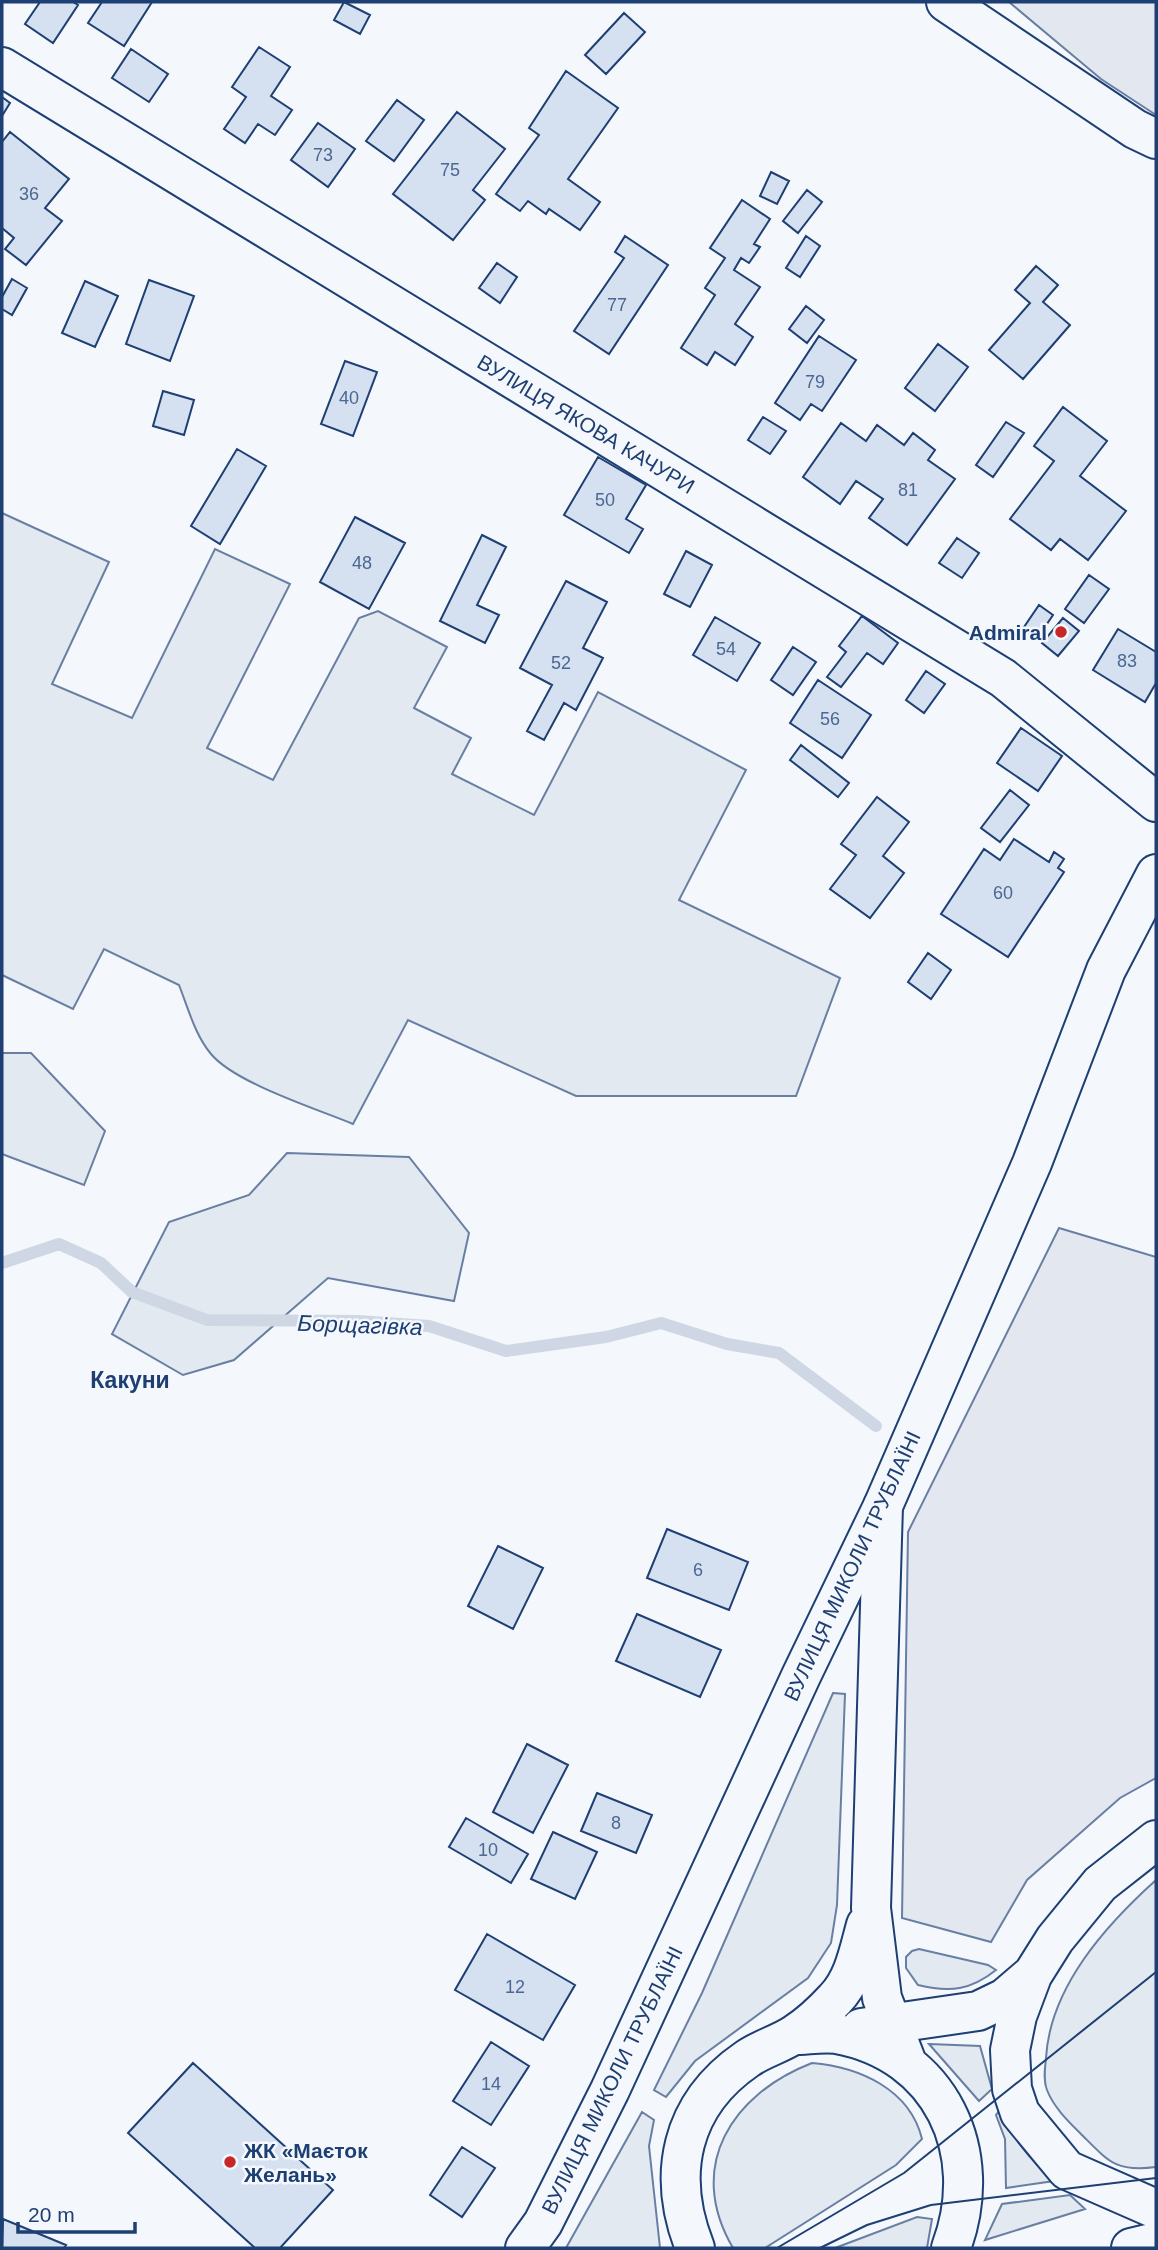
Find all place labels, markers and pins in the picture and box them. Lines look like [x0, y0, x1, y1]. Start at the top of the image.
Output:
place label: Admiral [969, 621, 1047, 644]
marker: Admiral [1053, 624, 1069, 640]
place label: ЖК «Маєток Желань» [243, 2139, 368, 2186]
marker: ЖК «Маєток Желань» [222, 2154, 238, 2170]

